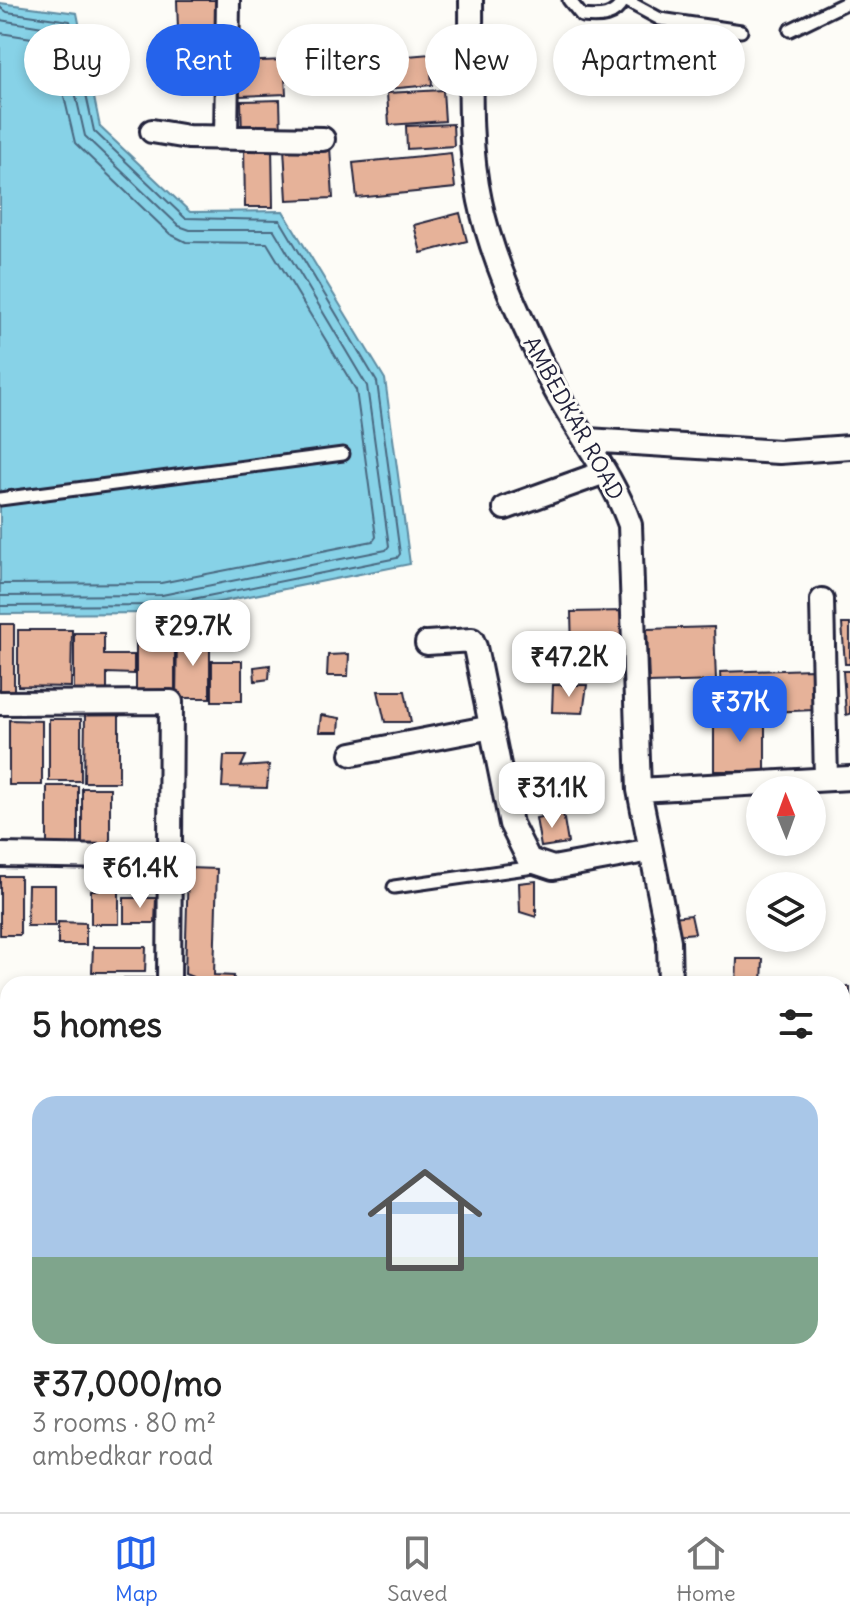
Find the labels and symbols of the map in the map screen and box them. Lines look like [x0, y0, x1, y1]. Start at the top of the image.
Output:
street label: AMBEDKAR ROAD [518, 331, 630, 505]
pin: ₹29.7K [128, 600, 258, 668]
pin: ₹47.2K [504, 631, 634, 699]
pin: ₹37K [693, 676, 787, 744]
pin: ₹31.1K [487, 762, 617, 830]
north arrow [746, 776, 826, 856]
pin: ₹61.4K [75, 842, 205, 910]

